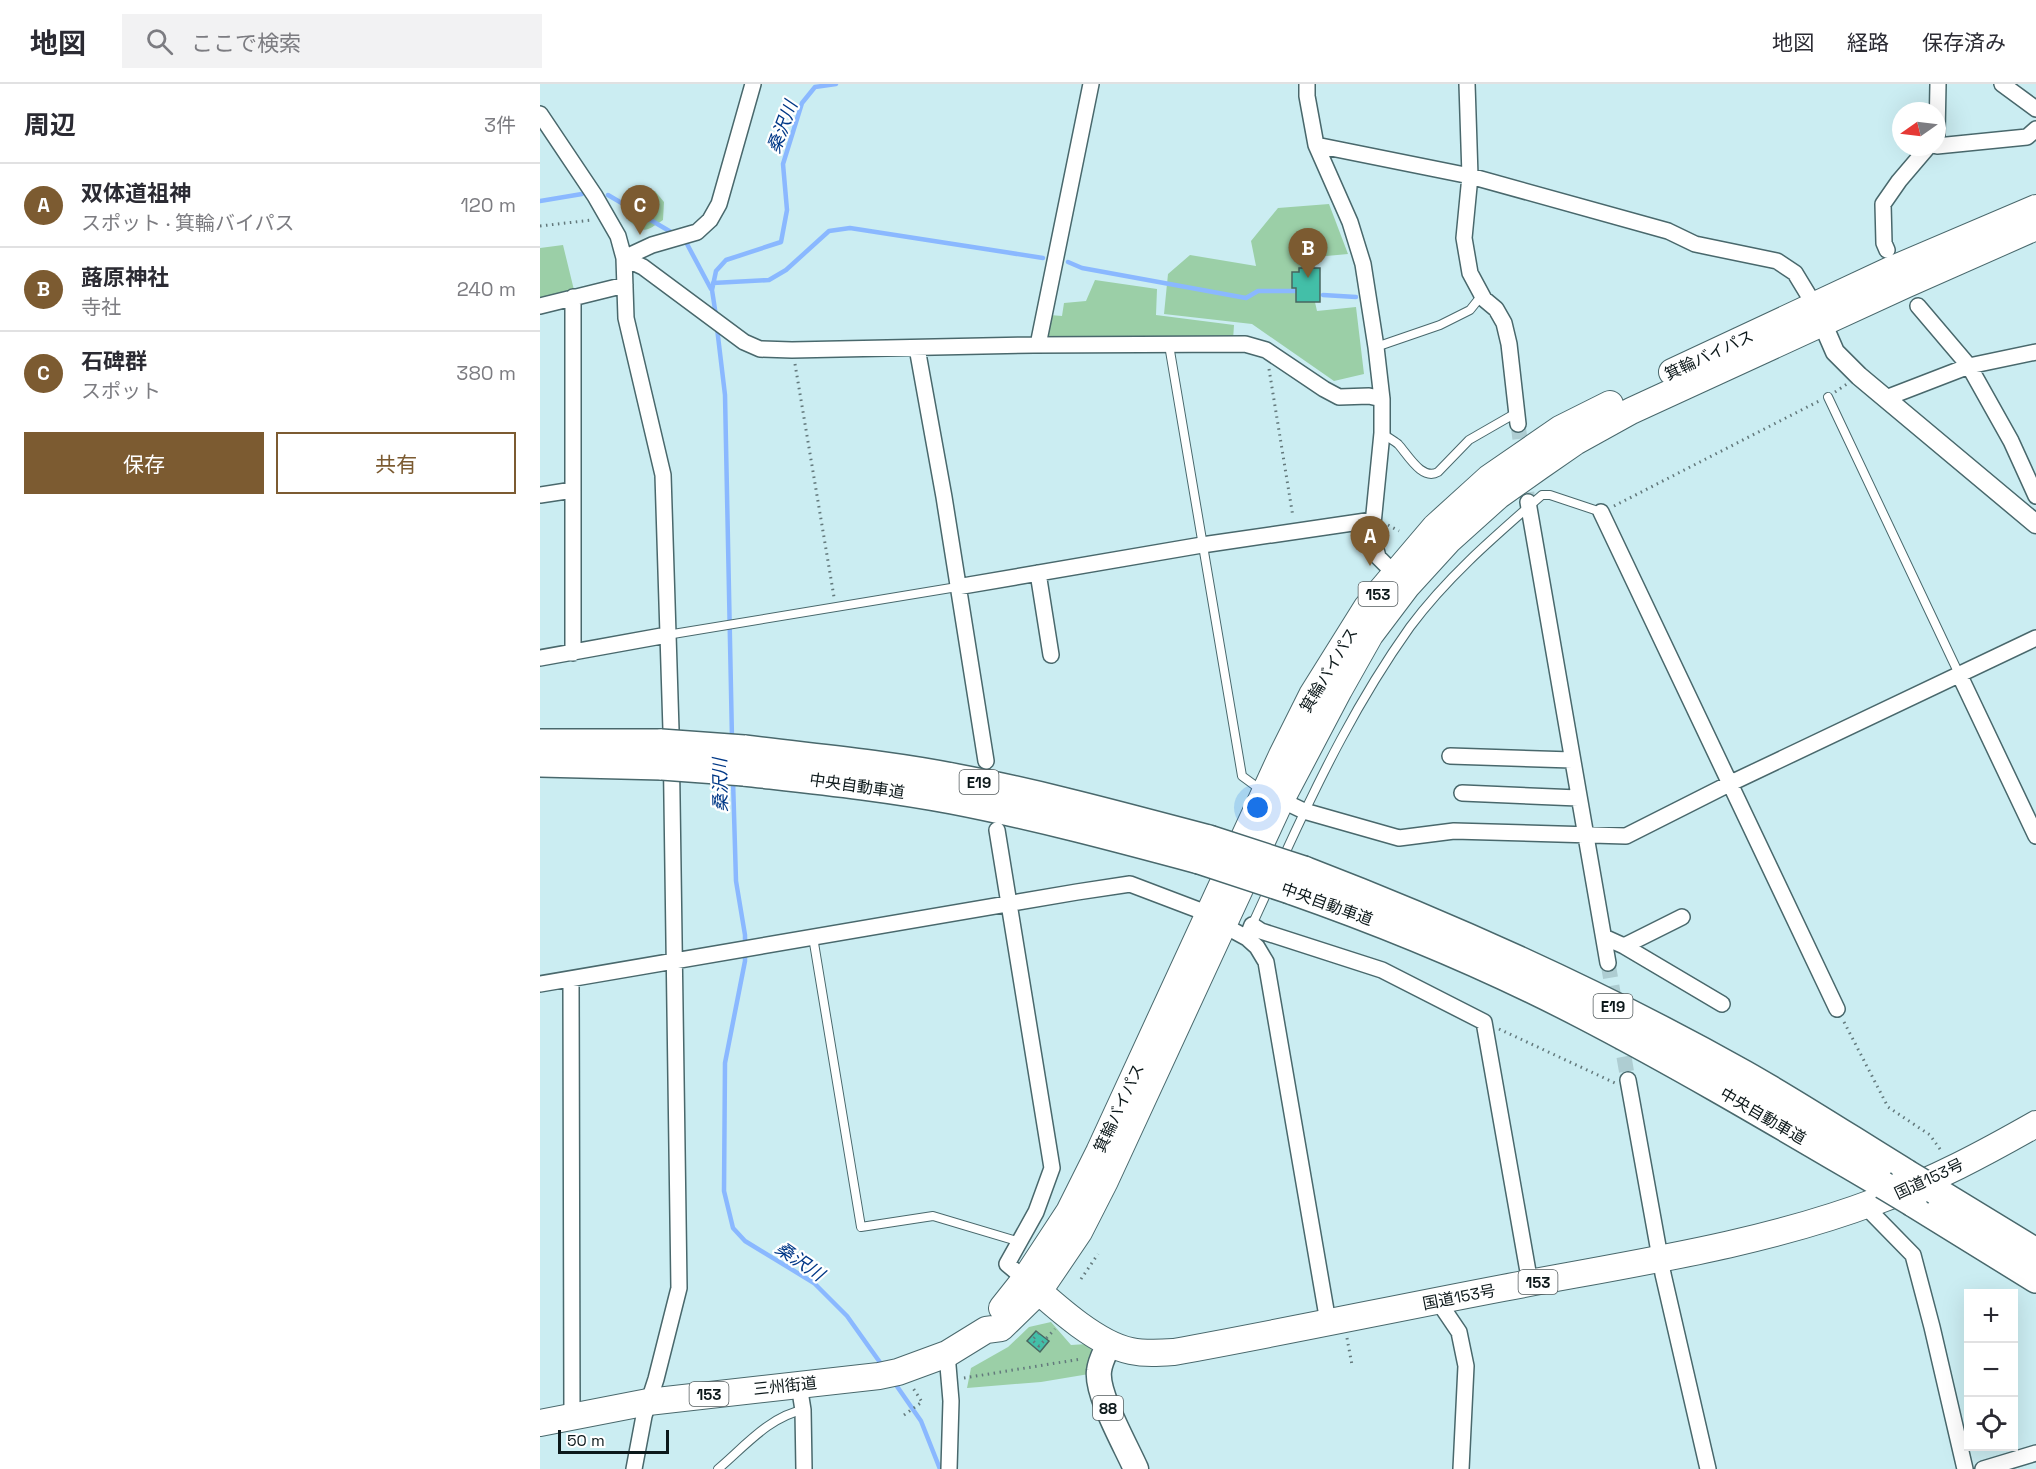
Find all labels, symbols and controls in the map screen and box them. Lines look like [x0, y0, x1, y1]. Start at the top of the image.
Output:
search box [122, 14, 542, 68]
text: 地図 [30, 25, 86, 61]
icon: search [143, 25, 176, 58]
text: ここで検索 [191, 29, 301, 57]
text: 地図 [1772, 29, 1814, 56]
text: 経路 [1847, 29, 1889, 56]
text: 保存済み [1922, 29, 2006, 56]
water label: 桑沢川 [762, 96, 803, 156]
north arrow [1892, 102, 1946, 156]
text: 周辺 [24, 108, 76, 142]
text: 3件 [484, 112, 516, 138]
text: 双体道祖神 [81, 179, 191, 207]
pin: C [620, 186, 660, 235]
text: A [37, 192, 50, 218]
text: 120 m [460, 192, 516, 218]
text: スポット · 箕輪バイパス [81, 210, 295, 236]
pin: B [1288, 228, 1328, 278]
text: 蕗原神社 [81, 263, 169, 291]
text: B [37, 276, 50, 302]
text: 240 m [457, 276, 516, 302]
text: 寺社 [81, 294, 121, 320]
street label: 箕輪バイパス [1661, 325, 1757, 385]
text: 石碑群 [81, 347, 147, 375]
text: C [37, 360, 50, 386]
text: 380 m [456, 360, 516, 386]
text: スポット [81, 378, 161, 404]
button: 保存 [24, 432, 264, 494]
button: 共有 [276, 432, 516, 494]
pin: A [1350, 516, 1390, 566]
road number: 153 [1358, 582, 1398, 606]
street label: 箕輪バイパス [1295, 624, 1363, 716]
water label: 桑沢川 [708, 756, 732, 812]
street label: 中央自動車道 [808, 769, 906, 803]
road number: E19 [960, 770, 998, 794]
your location [1243, 793, 1272, 822]
street label: 中央自動車道 [1278, 878, 1376, 930]
road number: E19 [1594, 994, 1632, 1018]
street label: 箕輪バイパス [1089, 1060, 1149, 1156]
street label: 中央自動車道 [1716, 1083, 1810, 1149]
street label: 国道153号 [1891, 1154, 1967, 1204]
water label: 桑沢川 [771, 1236, 830, 1287]
road number: 153 [1518, 1270, 1558, 1294]
street label: 国道153号 [1421, 1280, 1497, 1314]
map controls [1964, 1289, 2018, 1451]
button: + [1964, 1289, 2018, 1343]
button: − [1964, 1343, 2018, 1397]
street label: 三州街道 [752, 1372, 818, 1400]
road number: 153 [690, 1382, 728, 1406]
road number: 88 [1093, 1396, 1123, 1420]
button: locate [1964, 1397, 2018, 1451]
scale bar [558, 1427, 669, 1454]
text: 50 m [567, 1430, 605, 1451]

